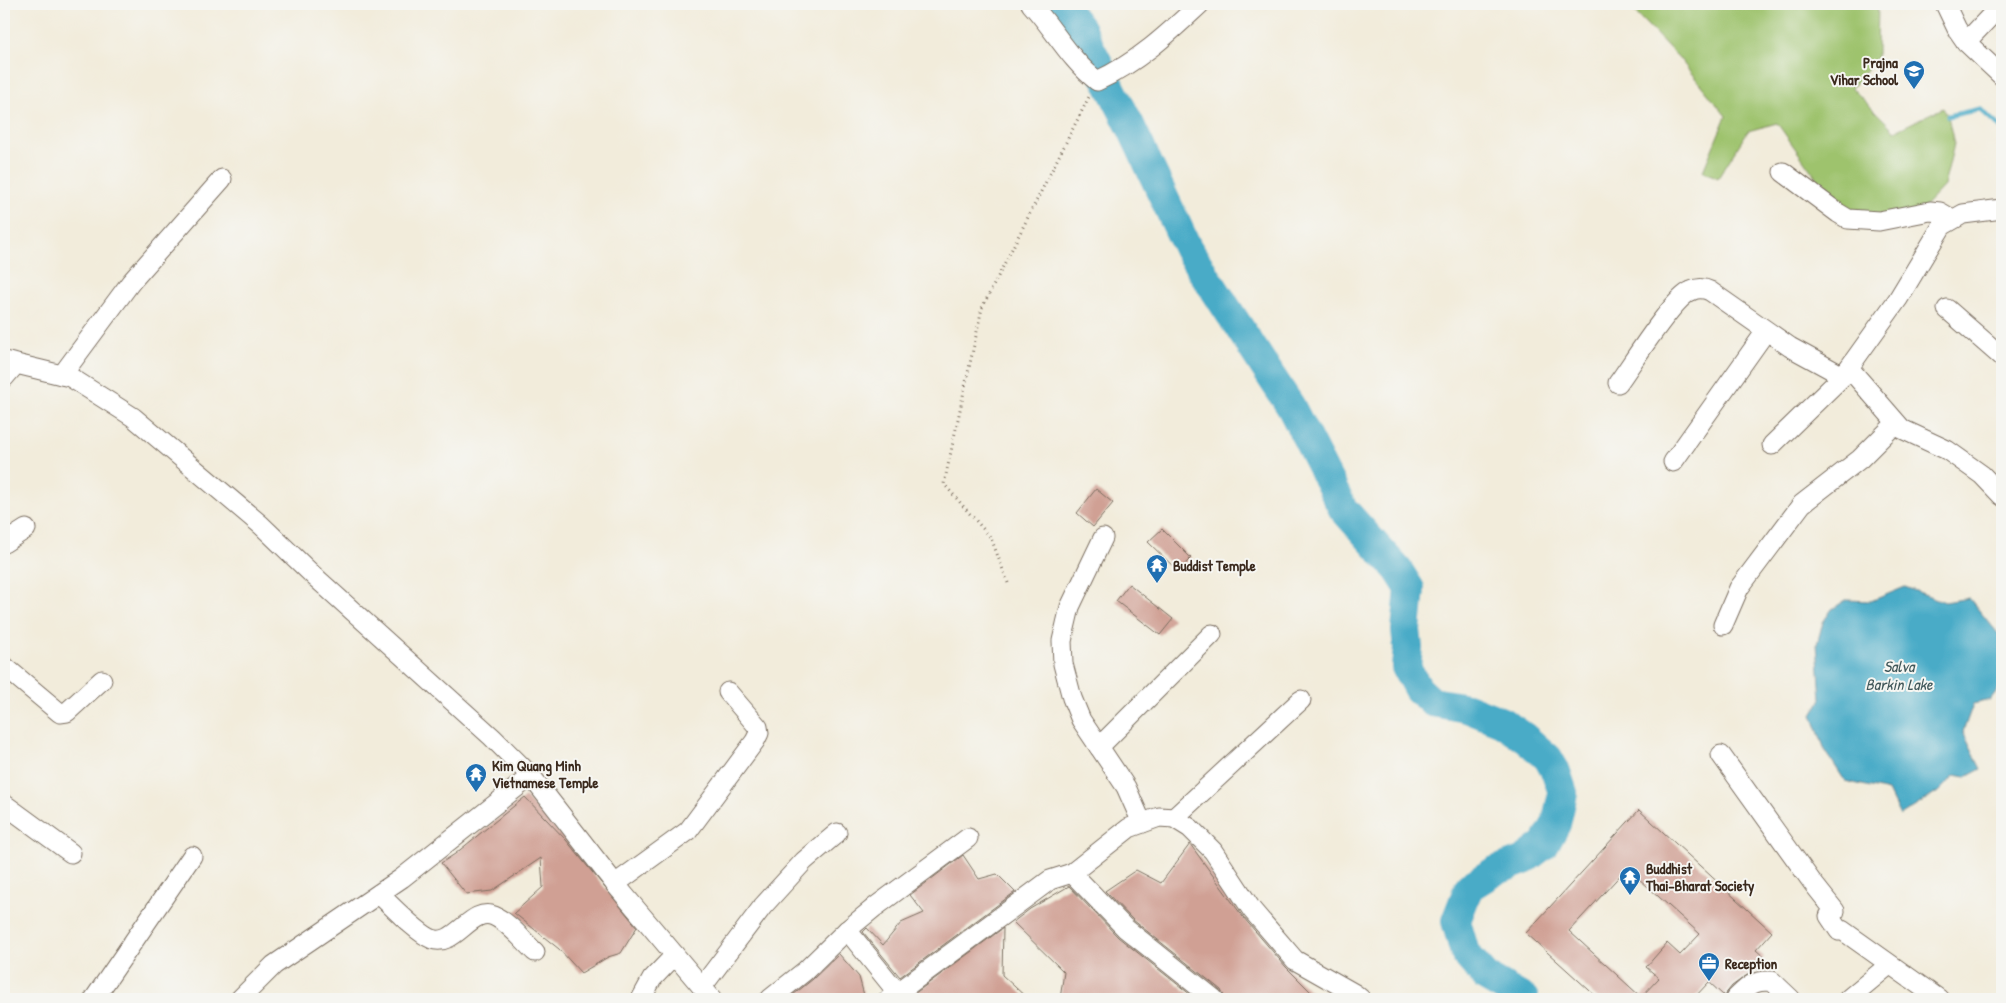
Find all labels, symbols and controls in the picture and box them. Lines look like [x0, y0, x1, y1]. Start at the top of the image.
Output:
place label: Prajna Vihar School [1830, 52, 1899, 90]
school or university icon: Prajna Vihar School [1902, 59, 1926, 90]
temple icon: Buddist Temple [1145, 553, 1169, 584]
place label: Buddist Temple [1173, 555, 1256, 577]
water label: Salva Barkin Lake [1866, 655, 1933, 695]
place label: Kim Quang Minh Vietnamese Temple [492, 755, 599, 794]
temple icon: Kim Quang Minh Vietnamese Temple [464, 762, 488, 793]
place label: Buddhist Thai-Bharat Society [1645, 858, 1755, 897]
temple icon: Buddhist Thai-Bharat Society [1618, 865, 1642, 896]
office icon: Reception [1697, 951, 1721, 982]
place label: Reception [1725, 953, 1778, 975]

